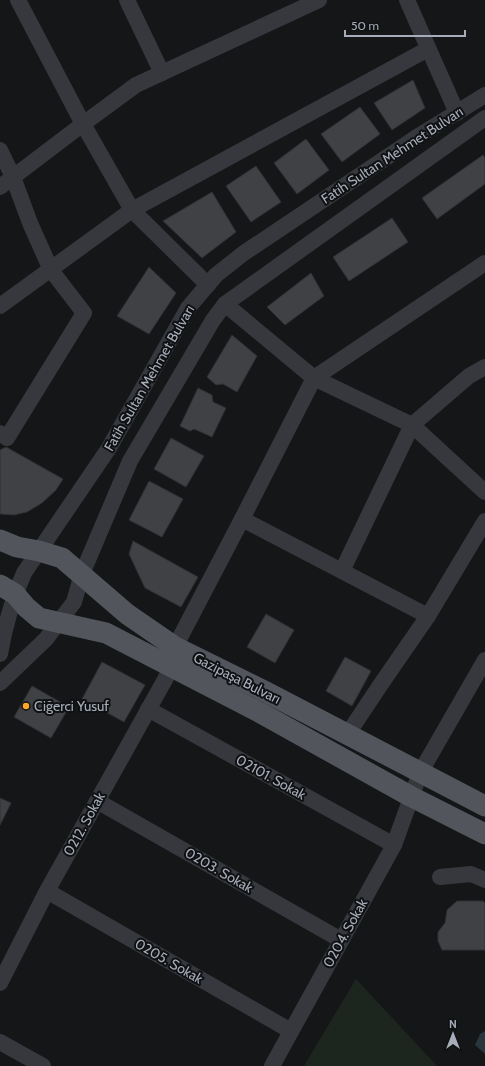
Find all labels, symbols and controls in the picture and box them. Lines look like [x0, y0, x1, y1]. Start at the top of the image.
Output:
scale bar [345, 12, 465, 38]
text: 50 m [351, 18, 379, 33]
street label: Fatih Sultan Mehmet Bulvarı [318, 102, 466, 208]
street label: Fatih Sultan Mehmet Bulvarı [100, 302, 198, 454]
street label: Gazipaşa Bulvarı [190, 648, 284, 708]
place label: Ciğerci Yusuf [34, 697, 109, 715]
marker: Ciğerci Yusuf [21, 701, 31, 711]
street label: 02101. Sokak [233, 750, 310, 804]
street label: 0212. Sokak [59, 788, 109, 859]
street label: 0203. Sokak [182, 843, 257, 897]
street label: 0204. Sokak [319, 895, 372, 971]
street label: 0205. Sokak [132, 934, 207, 988]
north arrow [433, 1014, 473, 1054]
text: N [449, 1017, 457, 1031]

